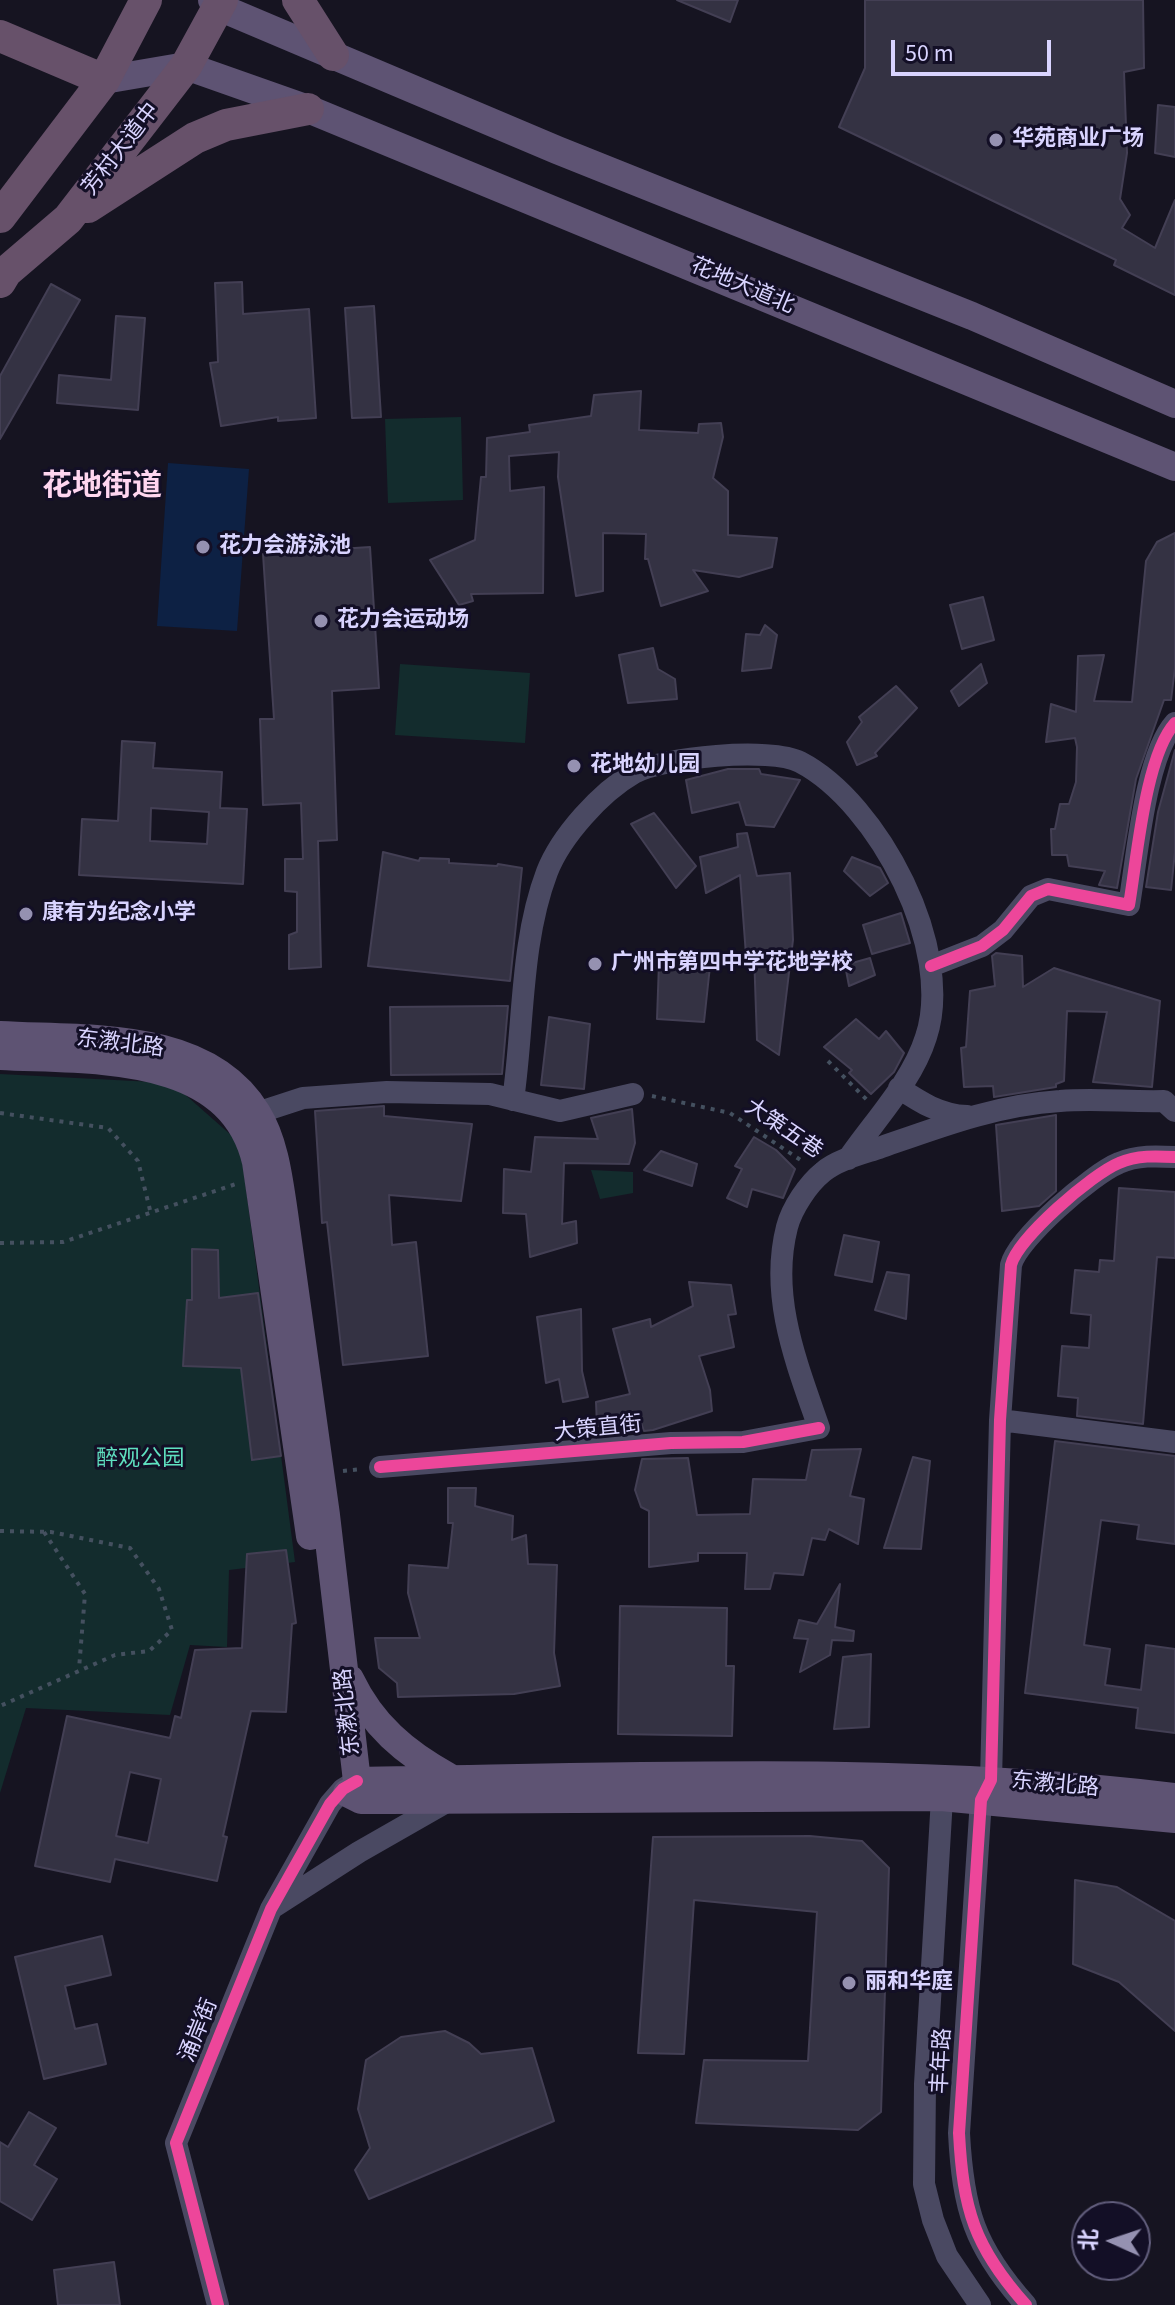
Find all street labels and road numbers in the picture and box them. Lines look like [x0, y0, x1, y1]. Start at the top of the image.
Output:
street label: 芳村大道中 [78, 99, 166, 201]
street label: 花地大道北 [686, 253, 798, 321]
street label: 东漖北路 [75, 1027, 165, 1063]
street label: 大策五巷 [739, 1094, 827, 1166]
street label: 大策直街 [553, 1412, 643, 1448]
street label: 东漖北路 [331, 1667, 367, 1757]
street label: 东漖北路 [1010, 1769, 1100, 1803]
street label: 涌岸街 [175, 1995, 225, 2067]
street label: 丰年路 [928, 2027, 958, 2095]

